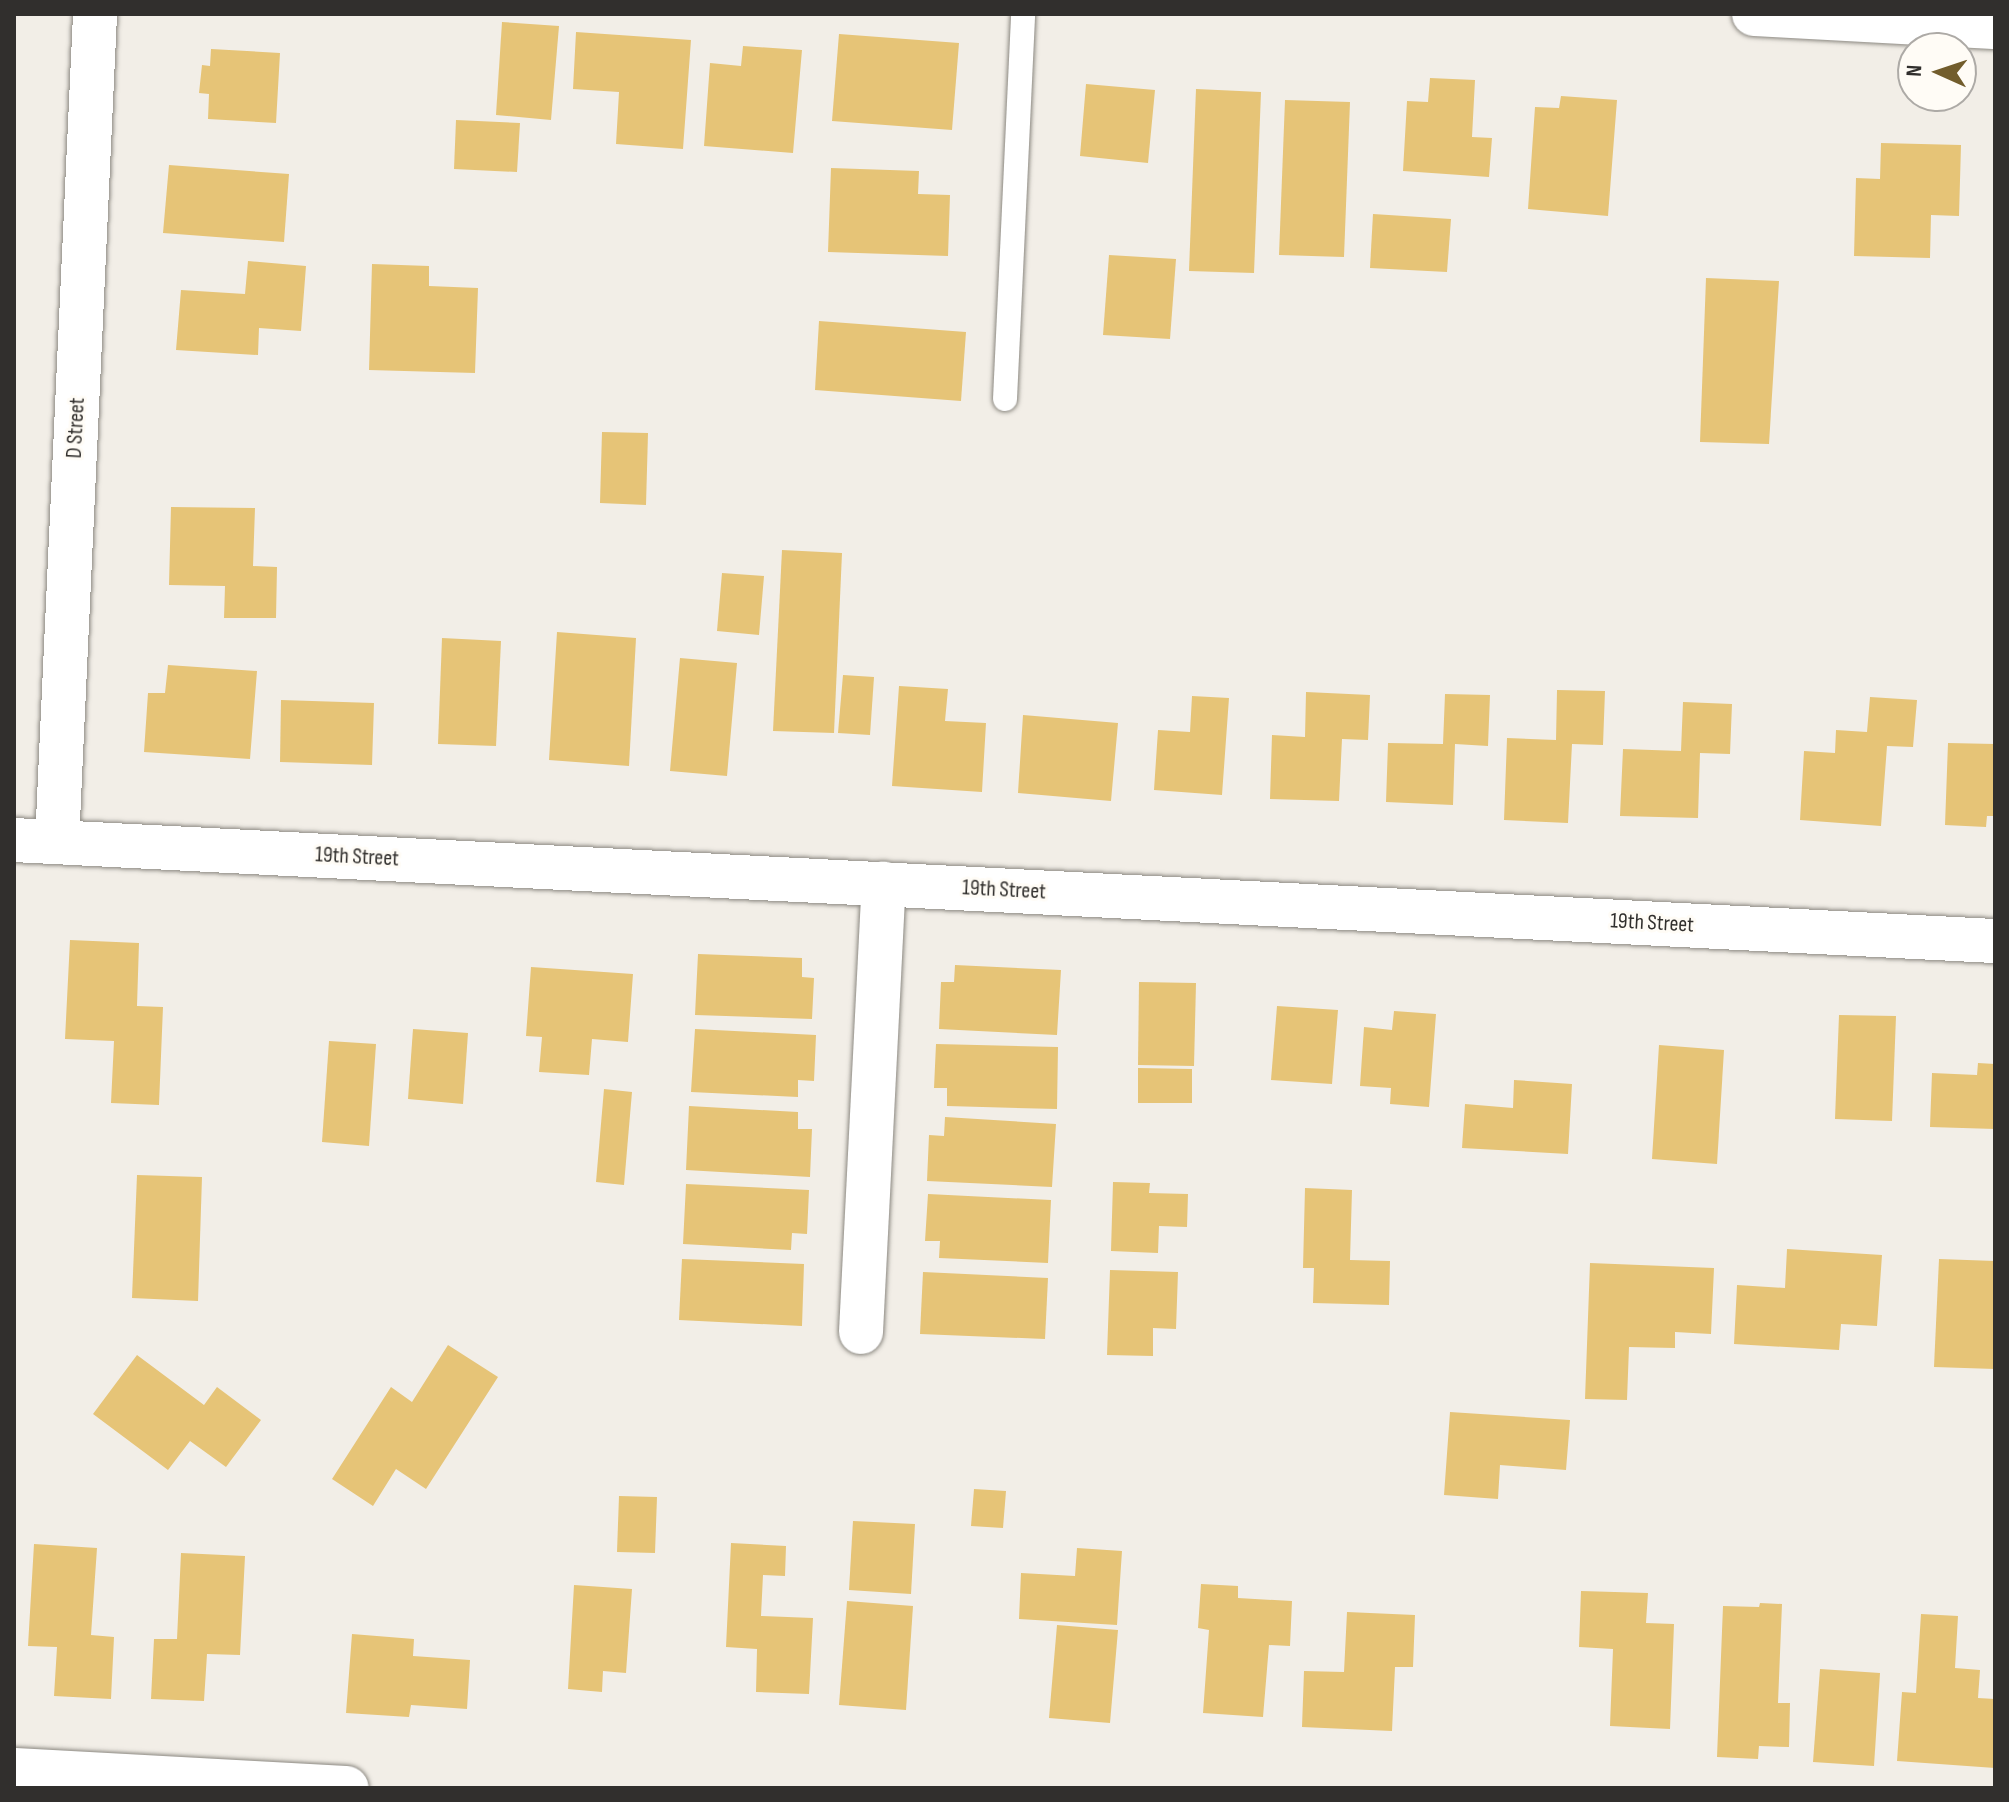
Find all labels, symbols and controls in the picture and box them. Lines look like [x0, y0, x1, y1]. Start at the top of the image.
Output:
north arrow [1897, 32, 1977, 112]
text: N [1901, 64, 1928, 77]
street label: D Street [61, 397, 91, 459]
street label: 19th Street [315, 842, 399, 872]
street label: 19th Street [962, 875, 1046, 905]
street label: 19th Street [1610, 908, 1694, 938]

